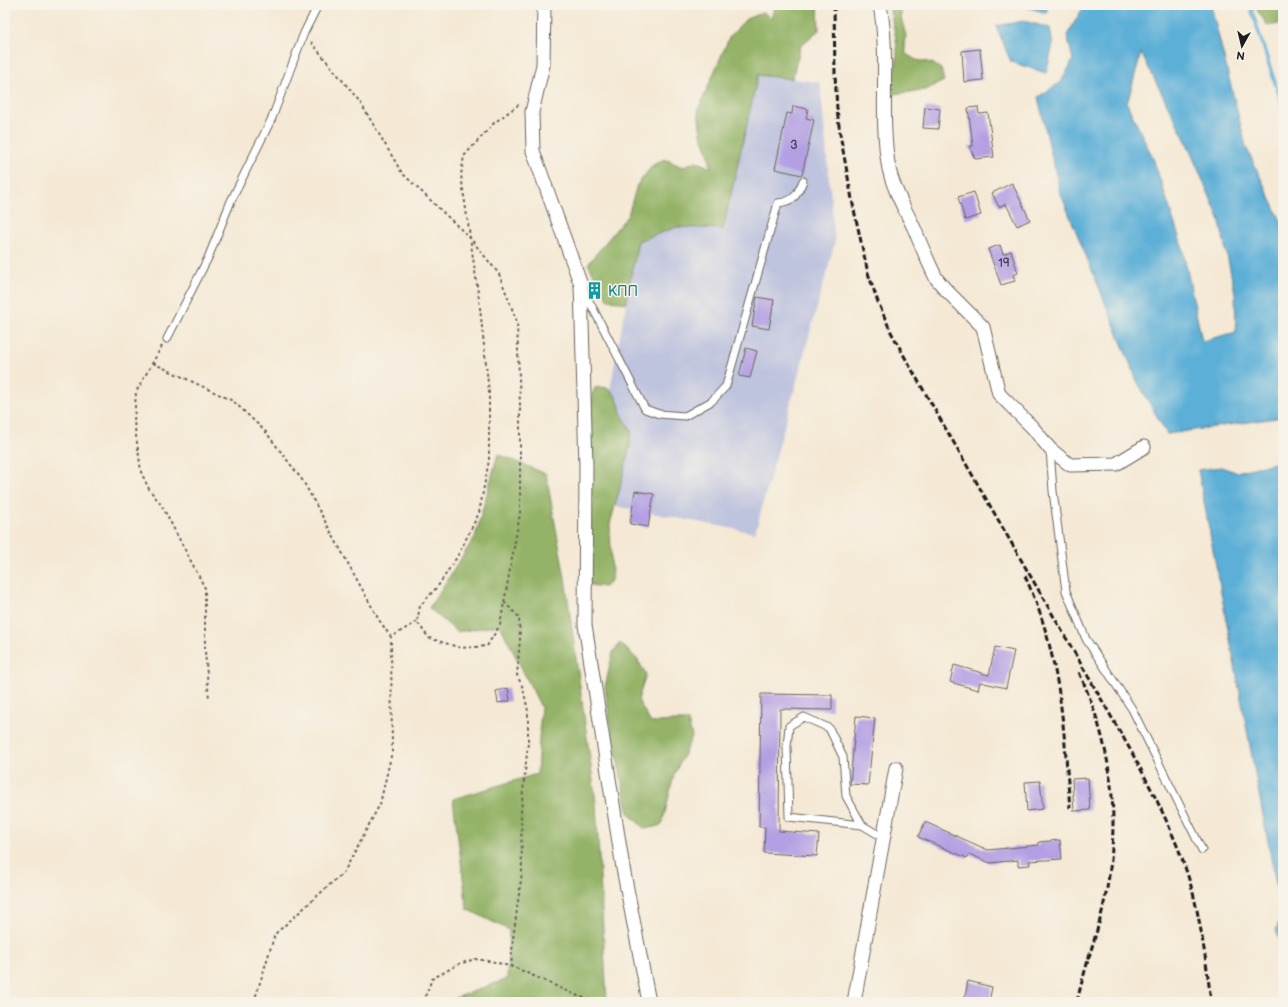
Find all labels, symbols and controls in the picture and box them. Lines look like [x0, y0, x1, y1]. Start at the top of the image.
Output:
north arrow [1222, 26, 1262, 66]
text: N [1236, 48, 1246, 62]
house number: 3 [790, 138, 798, 153]
house number: 19 [998, 256, 1010, 271]
building icon: КПП [585, 281, 605, 301]
place label: КПП [608, 283, 638, 300]

